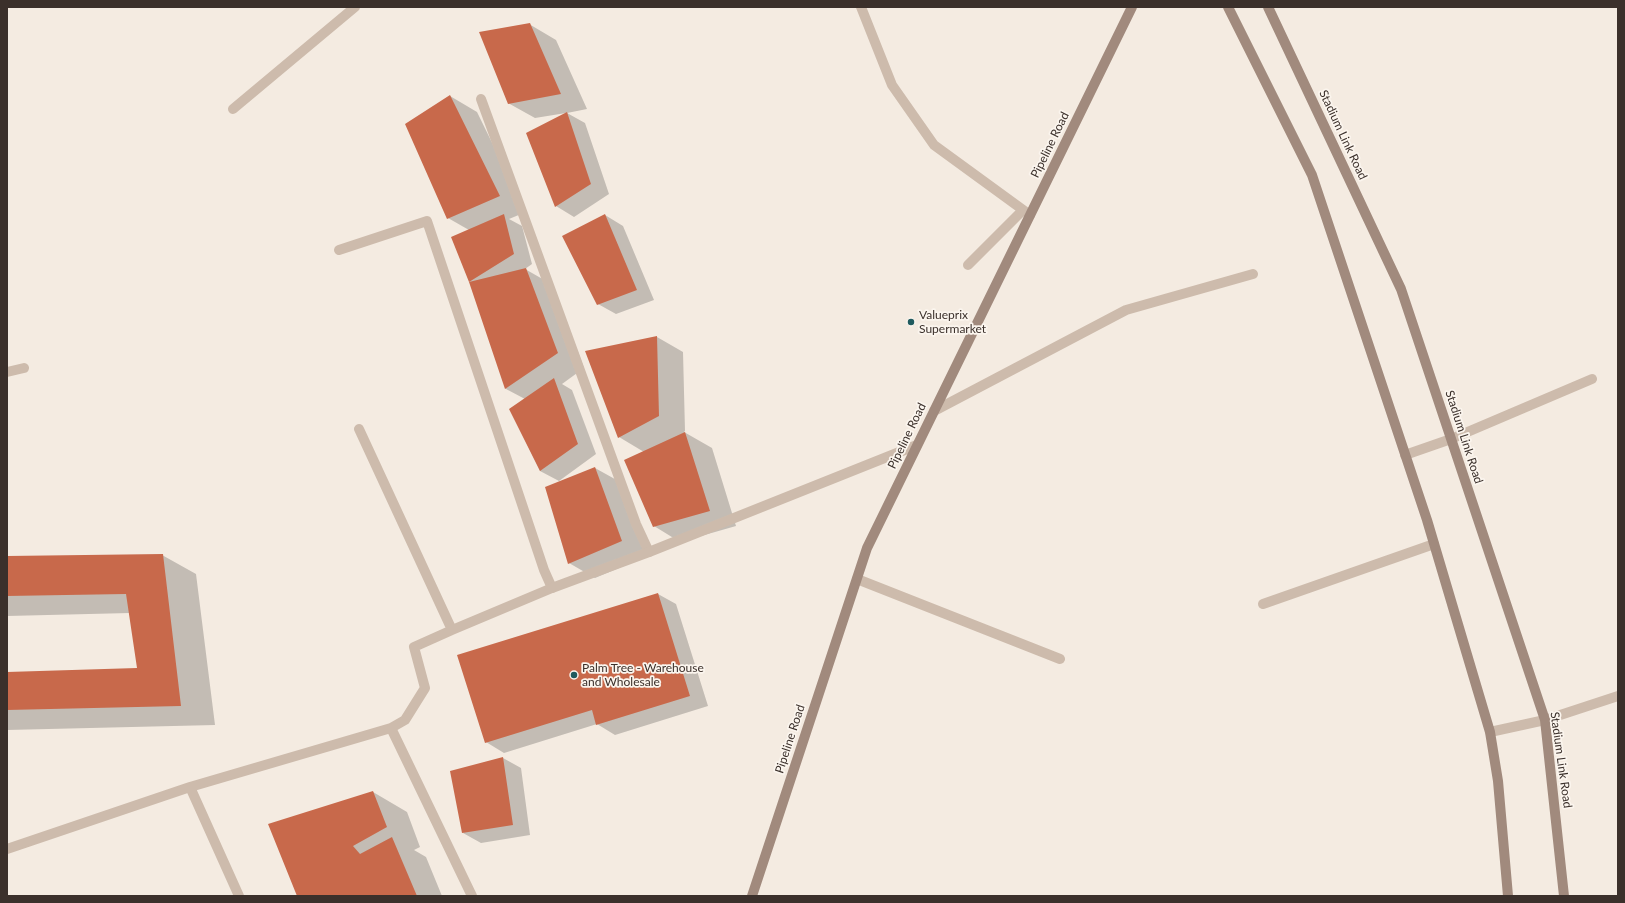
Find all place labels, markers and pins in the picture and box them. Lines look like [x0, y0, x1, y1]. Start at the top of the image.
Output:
place label: Valueprix Supermarket [919, 308, 986, 336]
marker: Valueprix Supermarket [906, 317, 916, 327]
place label: Palm Tree - Warehouse and Wholesale [582, 661, 704, 689]
marker: Palm Tree - Warehouse and Wholesale [569, 670, 579, 680]

